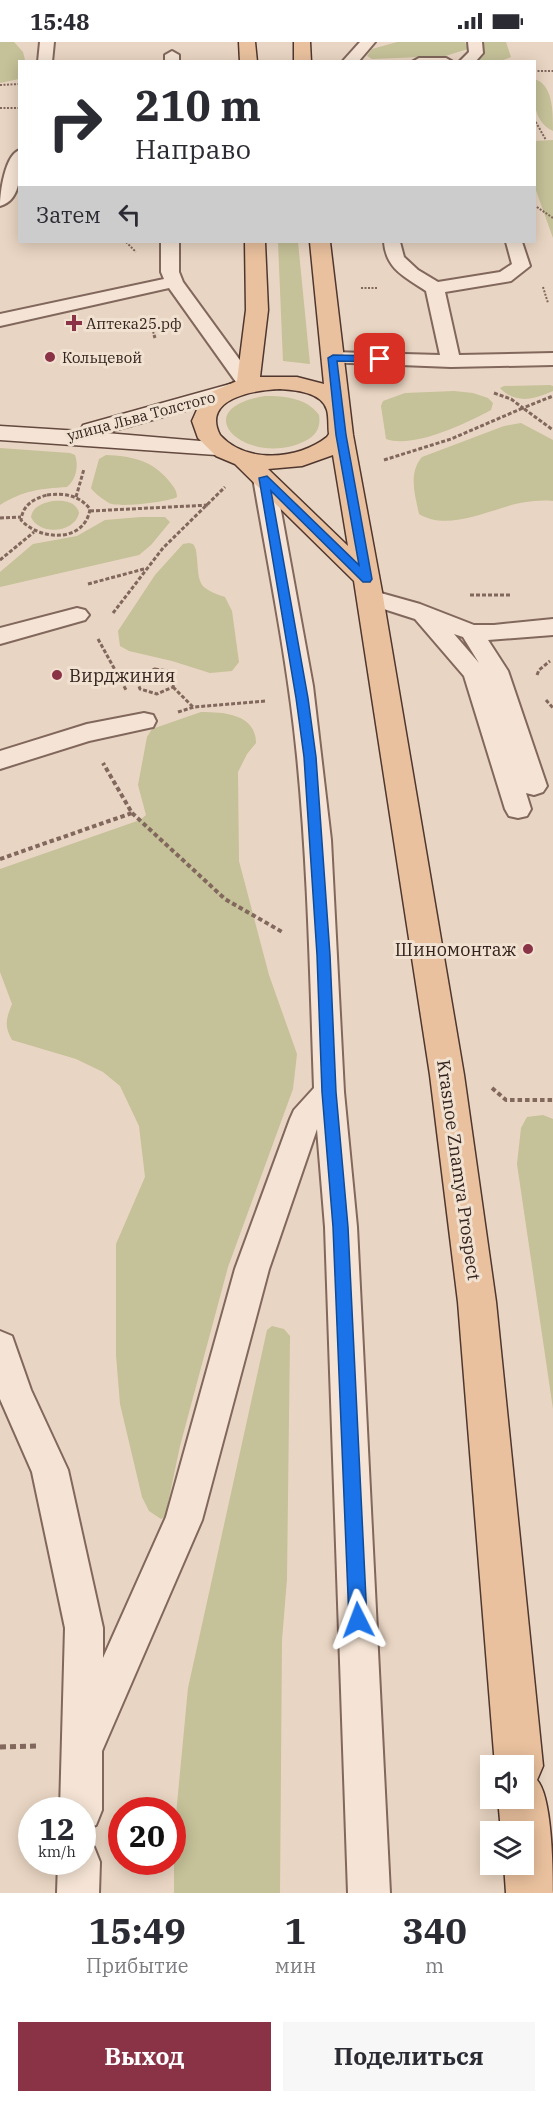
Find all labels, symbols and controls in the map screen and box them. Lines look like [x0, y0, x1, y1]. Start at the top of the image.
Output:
text: 15:48 [30, 7, 89, 36]
text: 210 m [135, 78, 261, 133]
icon: right [36, 84, 114, 162]
text: Направо [135, 131, 251, 166]
icon: left [113, 198, 146, 231]
text: Затем [36, 200, 101, 229]
place label: Аптека25.рф [86, 314, 182, 333]
marker: Аптека25.рф [67, 316, 81, 330]
pin [354, 333, 405, 384]
icon: arrive [363, 342, 396, 375]
place label: Кольцевой [62, 348, 142, 367]
marker: Кольцевой [43, 350, 57, 364]
street label: улица Льва Толстого [65, 387, 217, 445]
place label: Вирджиния [69, 664, 175, 687]
marker: Вирджиния [50, 668, 64, 682]
place label: Шиномонтаж [395, 938, 517, 961]
marker: Шиномонтаж [521, 942, 535, 956]
street label: Krasnoe Znamya Prospect [432, 1058, 486, 1282]
position arrow [326, 1588, 390, 1652]
map controls [480, 1755, 534, 1875]
button: sound [480, 1755, 534, 1809]
speed limit sign: 20 [108, 1797, 186, 1875]
text: 12 [39, 1809, 75, 1848]
button: layers [480, 1821, 534, 1875]
text: km/h [38, 1842, 76, 1861]
text: 15:49 [89, 1907, 186, 1954]
text: 1 [285, 1907, 306, 1954]
text: 340 [402, 1907, 467, 1954]
text: Прибытие [86, 1952, 189, 1979]
text: мин [275, 1952, 316, 1979]
text: m [425, 1952, 444, 1979]
button: Выход [18, 2022, 271, 2091]
button: Поделиться [283, 2022, 535, 2091]

